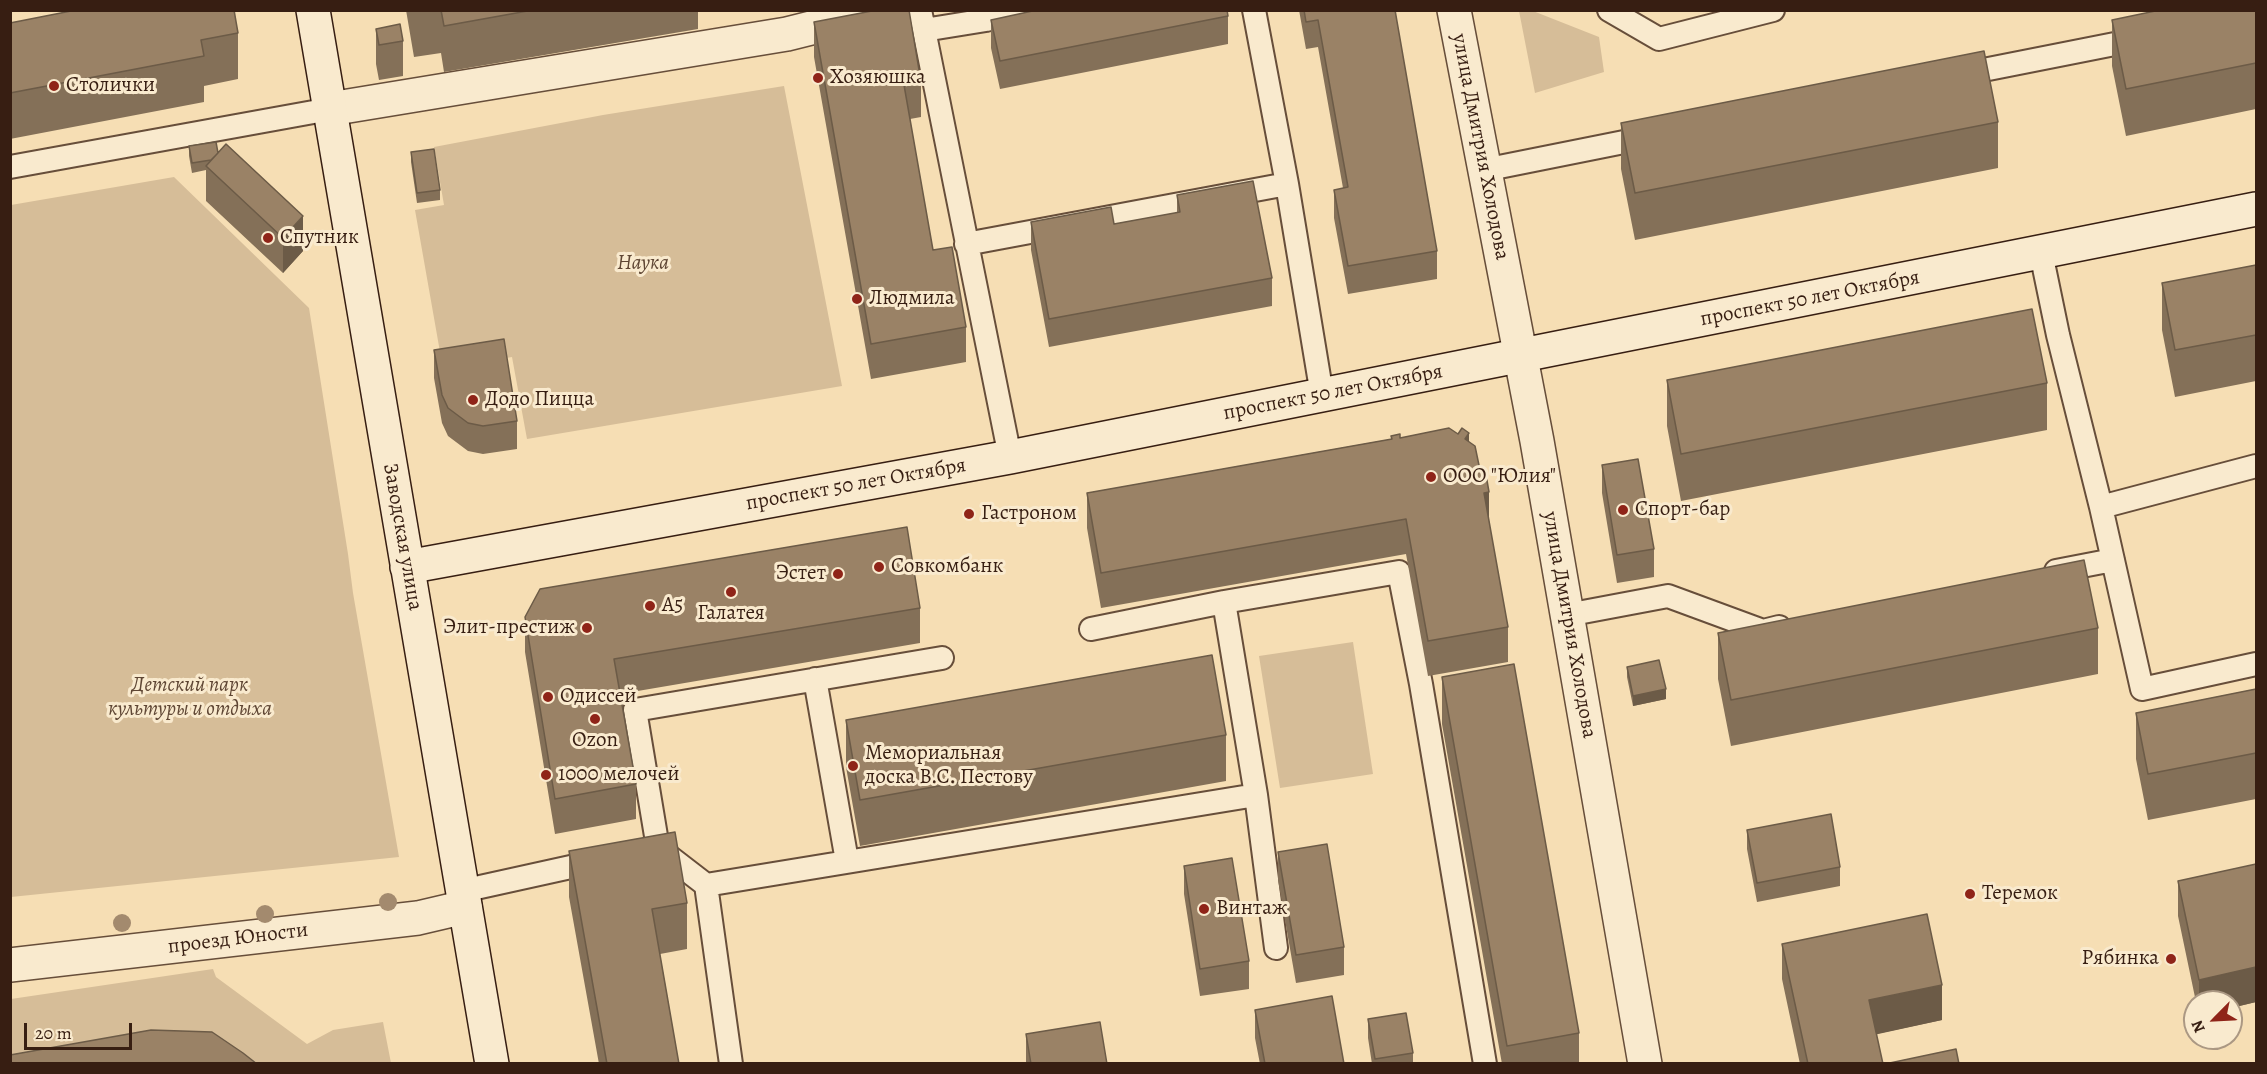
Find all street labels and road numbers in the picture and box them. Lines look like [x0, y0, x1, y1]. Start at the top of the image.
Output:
street label: улица Дмитрия Холодова [1446, 32, 1514, 262]
street label: проспект 50 лет Октября [1698, 265, 1922, 333]
street label: проспект 50 лет Октября [1221, 359, 1445, 427]
street label: проспект 50 лет Октября [744, 453, 968, 517]
street label: Заводская улица [377, 462, 427, 612]
street label: улица Дмитрия Холодова [1537, 510, 1601, 740]
street label: проезд Юности [166, 918, 310, 960]

